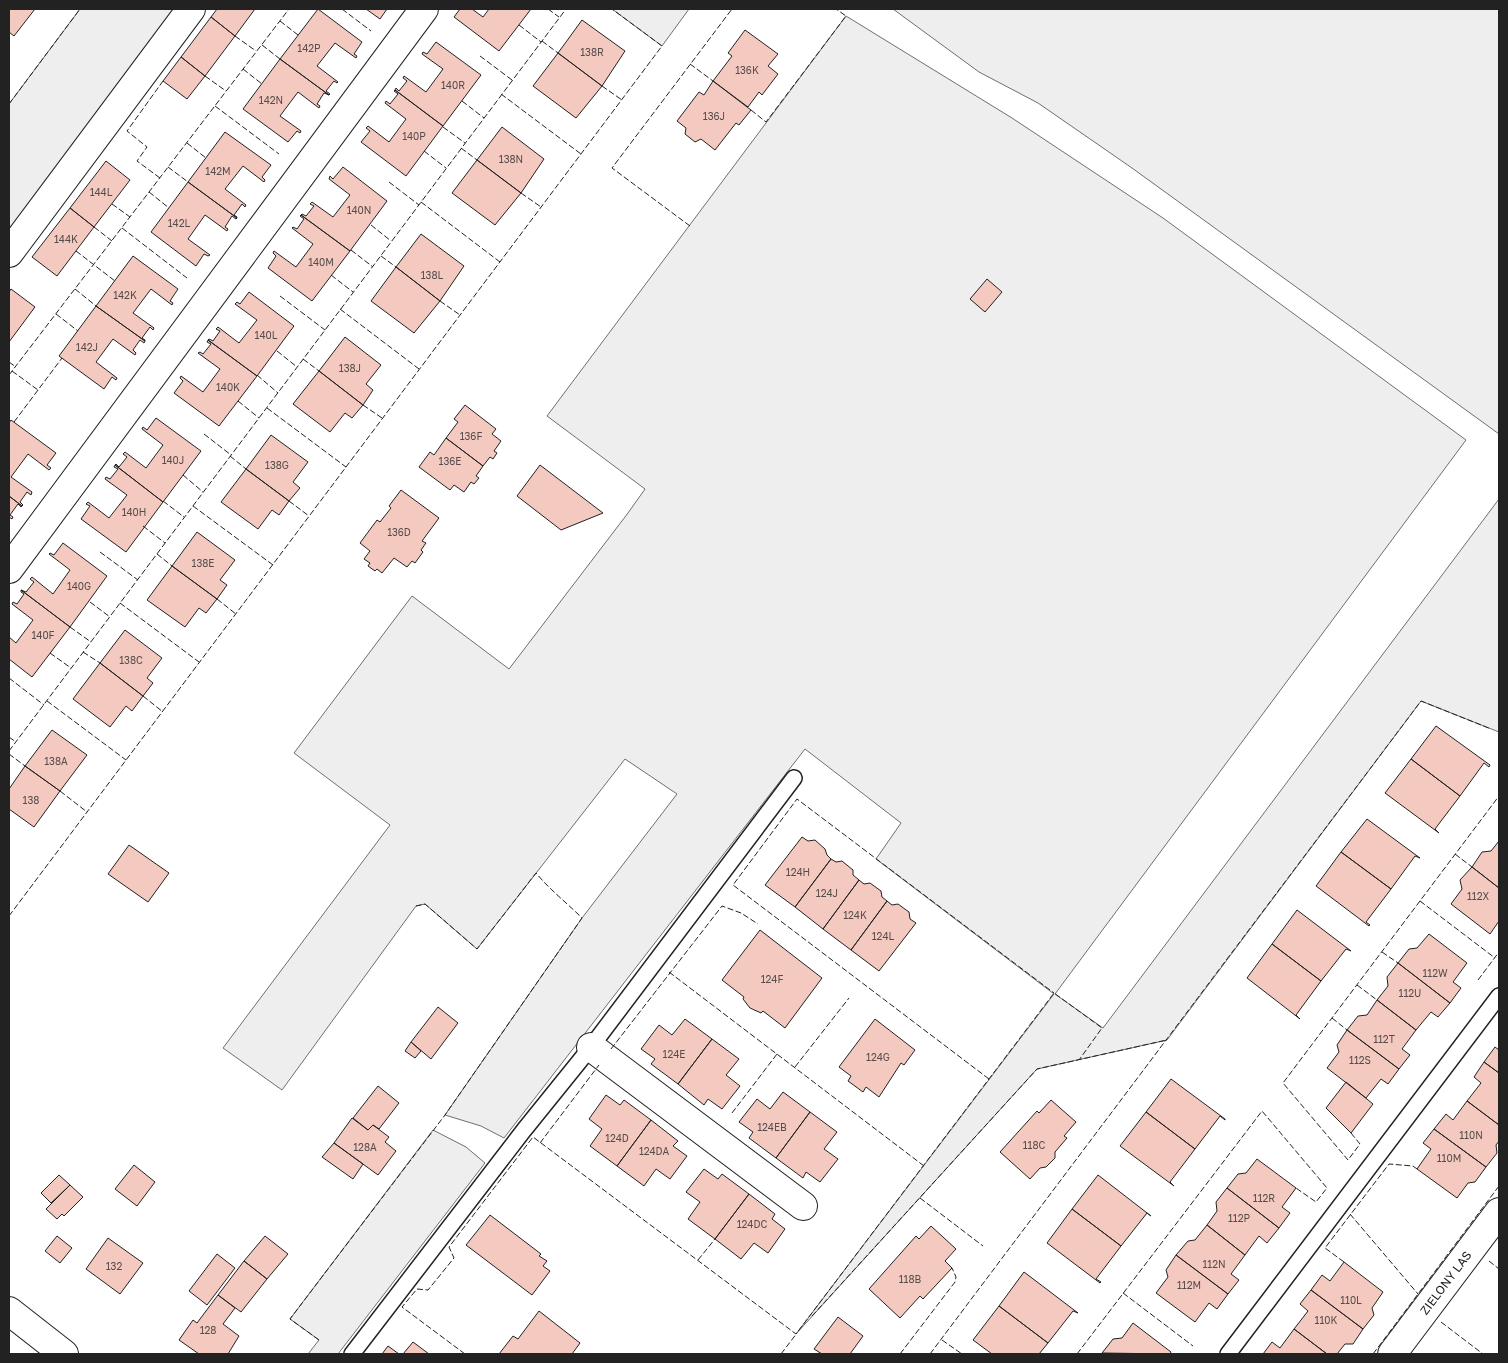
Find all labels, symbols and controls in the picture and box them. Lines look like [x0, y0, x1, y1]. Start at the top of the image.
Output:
house number: 142P [297, 42, 321, 54]
house number: 138R [580, 46, 604, 58]
house number: 136K [735, 64, 759, 76]
house number: 140R [441, 79, 465, 91]
house number: 142N [259, 94, 283, 106]
house number: 136J [703, 110, 725, 122]
house number: 140P [402, 130, 426, 142]
house number: 138N [499, 153, 523, 165]
house number: 142M [205, 165, 231, 177]
house number: 144L [90, 186, 113, 198]
house number: 140N [347, 204, 371, 216]
house number: 142L [168, 217, 191, 229]
house number: 144K [54, 233, 78, 245]
house number: 140M [308, 256, 334, 268]
house number: 138L [421, 269, 444, 281]
house number: 142K [113, 289, 137, 301]
house number: 140L [255, 329, 278, 341]
house number: 142J [76, 341, 98, 353]
house number: 138J [339, 362, 361, 374]
house number: 140K [216, 381, 240, 393]
house number: 136F [460, 430, 482, 442]
house number: 140J [162, 454, 184, 466]
house number: 136E [439, 455, 461, 467]
house number: 138G [265, 459, 289, 471]
house number: 140H [122, 506, 146, 518]
house number: 136D [387, 526, 411, 538]
house number: 138E [192, 557, 214, 569]
house number: 140G [67, 580, 91, 592]
house number: 140F [31, 629, 55, 641]
house number: 138C [119, 654, 143, 666]
house number: 138A [44, 755, 68, 767]
house number: 138 [23, 794, 39, 806]
house number: 124H [786, 866, 810, 878]
house number: 124J [816, 887, 838, 899]
house number: 112X [1467, 890, 1489, 902]
house number: 124K [843, 909, 867, 921]
house number: 124L [872, 930, 895, 942]
house number: 112W [1422, 967, 1448, 979]
house number: 124F [761, 973, 783, 985]
house number: 112U [1399, 987, 1421, 999]
house number: 112T [1373, 1033, 1395, 1045]
house number: 124E [663, 1048, 685, 1060]
house number: 124G [866, 1051, 890, 1063]
house number: 112S [1349, 1054, 1371, 1066]
house number: 124EB [757, 1121, 787, 1133]
house number: 110N [1459, 1129, 1483, 1141]
house number: 124D [605, 1132, 629, 1144]
house number: 118C [1023, 1139, 1045, 1151]
house number: 128A [353, 1141, 377, 1153]
house number: 124DA [639, 1145, 669, 1157]
house number: 110M [1437, 1152, 1461, 1164]
house number: 112R [1253, 1192, 1275, 1204]
house number: 112P [1228, 1212, 1250, 1224]
house number: 124DC [737, 1218, 767, 1230]
street label: ZIELONY LAS [1417, 1248, 1475, 1318]
house number: 112N [1202, 1258, 1226, 1270]
house number: 132 [106, 1260, 122, 1272]
house number: 118B [899, 1273, 922, 1285]
house number: 112M [1177, 1279, 1201, 1291]
house number: 110L [1340, 1294, 1362, 1306]
house number: 110K [1315, 1314, 1337, 1326]
house number: 128 [200, 1324, 216, 1336]

